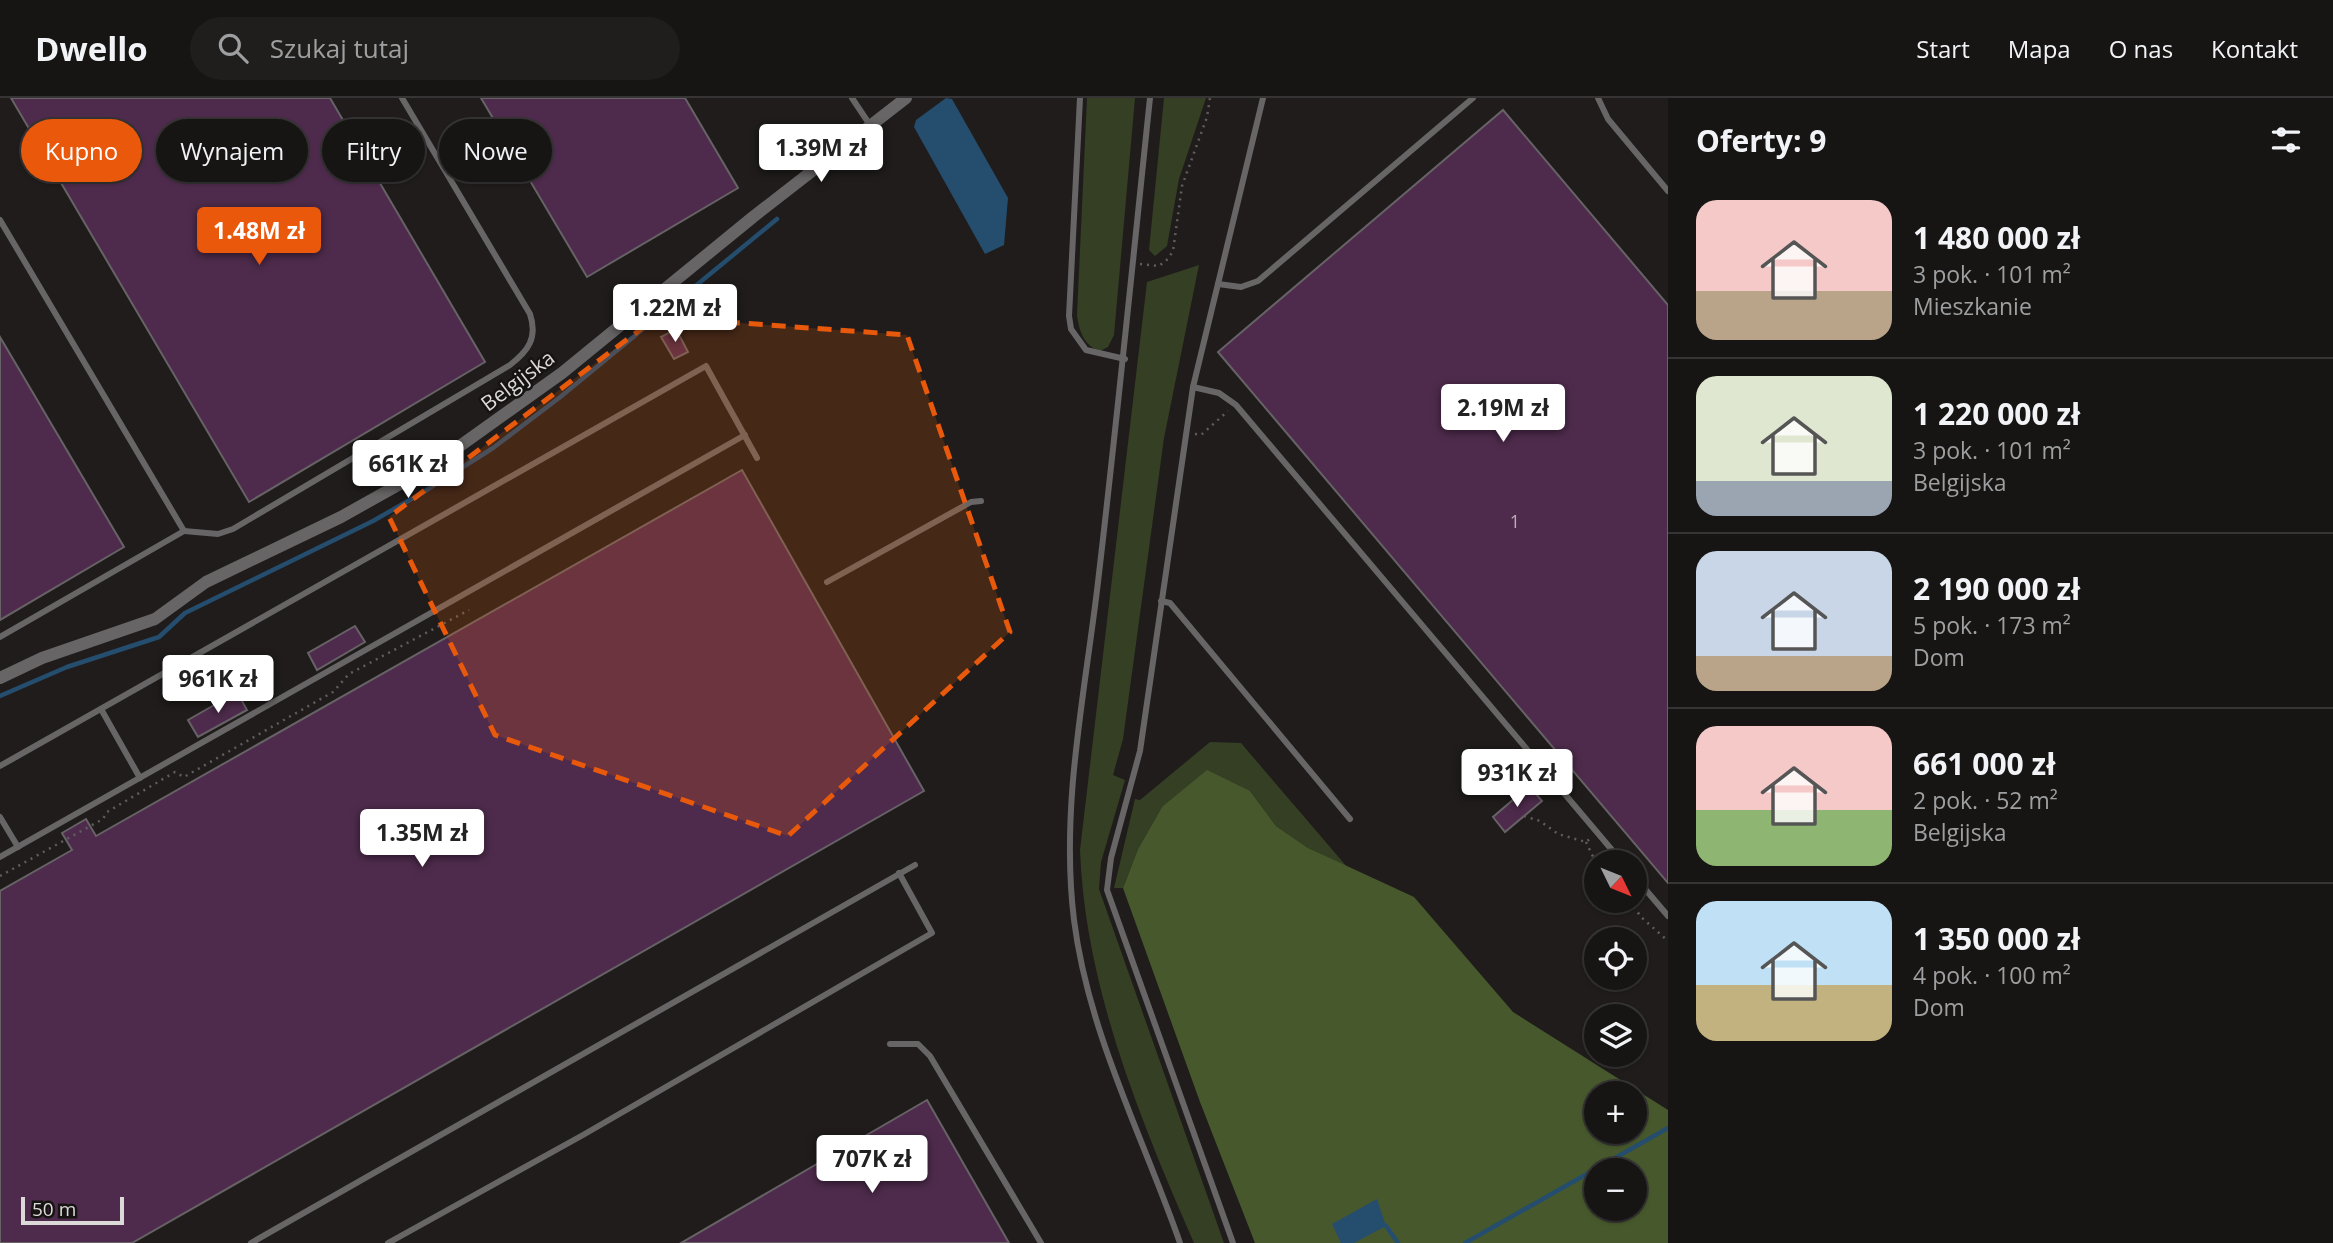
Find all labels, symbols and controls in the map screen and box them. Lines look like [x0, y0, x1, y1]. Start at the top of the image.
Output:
search box [190, 17, 680, 80]
text: Dwello [35, 26, 148, 71]
icon: search [214, 29, 252, 67]
text: Szukaj tutaj [270, 30, 409, 66]
text: Start [1916, 32, 1970, 65]
text: Mapa [2008, 32, 2071, 65]
text: O nas [2109, 32, 2173, 65]
text: Kontakt [2211, 32, 2298, 65]
chip: Kupno [21, 119, 142, 182]
chip: Wynajem [156, 119, 308, 182]
chip: Filtry [322, 119, 425, 182]
chip: Nowe [439, 119, 552, 182]
text: Oferty: 9 [1696, 120, 1826, 161]
icon: filters [2267, 121, 2305, 159]
pin: 1.39M zł [749, 125, 893, 184]
text: 1.39M zł [775, 131, 867, 163]
pin: 1.48M zł [187, 208, 331, 267]
text: 1.48M zł [213, 214, 305, 246]
text: 1 480 000 zł [1913, 217, 2080, 258]
icon: home [1752, 228, 1836, 312]
text: 3 pok. · 101 m² [1913, 258, 2071, 290]
pin: 1.22M zł [603, 285, 747, 344]
text: Mieszkanie [1913, 290, 2032, 322]
text: 1.22M zł [629, 291, 721, 323]
street label: Belgijska [475, 343, 560, 417]
pin: 2.19M zł [1431, 384, 1575, 444]
text: 2.19M zł [1457, 391, 1549, 423]
text: 1 220 000 zł [1913, 393, 2080, 434]
icon: home [1752, 404, 1836, 488]
text: 3 pok. · 101 m² [1913, 434, 2071, 466]
pin: 661K zł [343, 440, 473, 500]
text: 661K zł [369, 447, 447, 479]
text: Belgijska [1913, 466, 2007, 498]
house number: 1 [1510, 509, 1520, 533]
text: 2 190 000 zł [1913, 568, 2080, 609]
icon: home [1752, 579, 1836, 663]
text: 5 pok. · 173 m² [1913, 609, 2071, 641]
text: Dom [1913, 641, 1965, 673]
pin: 961K zł [153, 656, 283, 715]
text: 961K zł [179, 662, 257, 694]
text: 661 000 zł [1913, 743, 2055, 784]
pin: 931K zł [1452, 750, 1582, 809]
icon: home [1752, 754, 1836, 838]
text: 931K zł [1478, 756, 1556, 788]
text: 2 pok. · 52 m² [1913, 784, 2058, 816]
pin: 1.35M zł [350, 810, 494, 869]
text: 1.35M zł [376, 816, 468, 848]
text: Belgijska [1913, 816, 2007, 848]
north arrow [1584, 850, 1647, 914]
map controls [1584, 850, 1647, 1221]
text: 1 350 000 zł [1913, 918, 2080, 959]
button: locate [1584, 927, 1647, 990]
icon: home [1752, 929, 1836, 1013]
text: 4 pok. · 100 m² [1913, 959, 2071, 991]
text: Dom [1913, 991, 1965, 1023]
button: layers [1584, 1004, 1647, 1067]
button: + [1584, 1081, 1647, 1144]
pin: 707K zł [807, 1136, 937, 1195]
text: 707K zł [833, 1142, 911, 1174]
button: − [1584, 1158, 1647, 1221]
scale bar [21, 1194, 124, 1226]
text: 50 m [32, 1196, 76, 1222]

